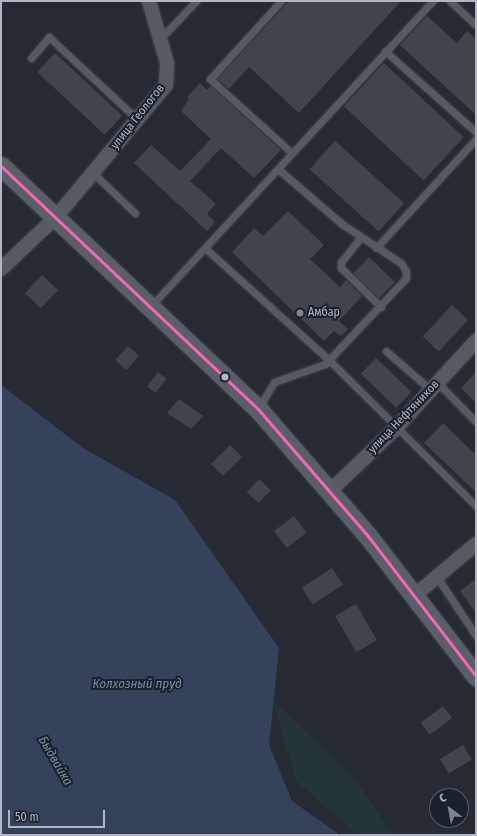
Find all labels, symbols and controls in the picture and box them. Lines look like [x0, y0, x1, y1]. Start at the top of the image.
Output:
street label: улица Геологов [108, 82, 168, 152]
place label: Амбар [308, 306, 340, 320]
marker: Амбар [295, 308, 305, 318]
unlabelled marker [220, 372, 230, 382]
street label: улица Нефтяников [366, 378, 442, 456]
water label: Колхозный пруд [92, 676, 182, 692]
water label: Быдвайка [35, 733, 75, 789]
north arrow [429, 788, 469, 828]
text: С [437, 791, 449, 805]
scale bar [10, 802, 107, 828]
text: 50 m [15, 810, 39, 824]

